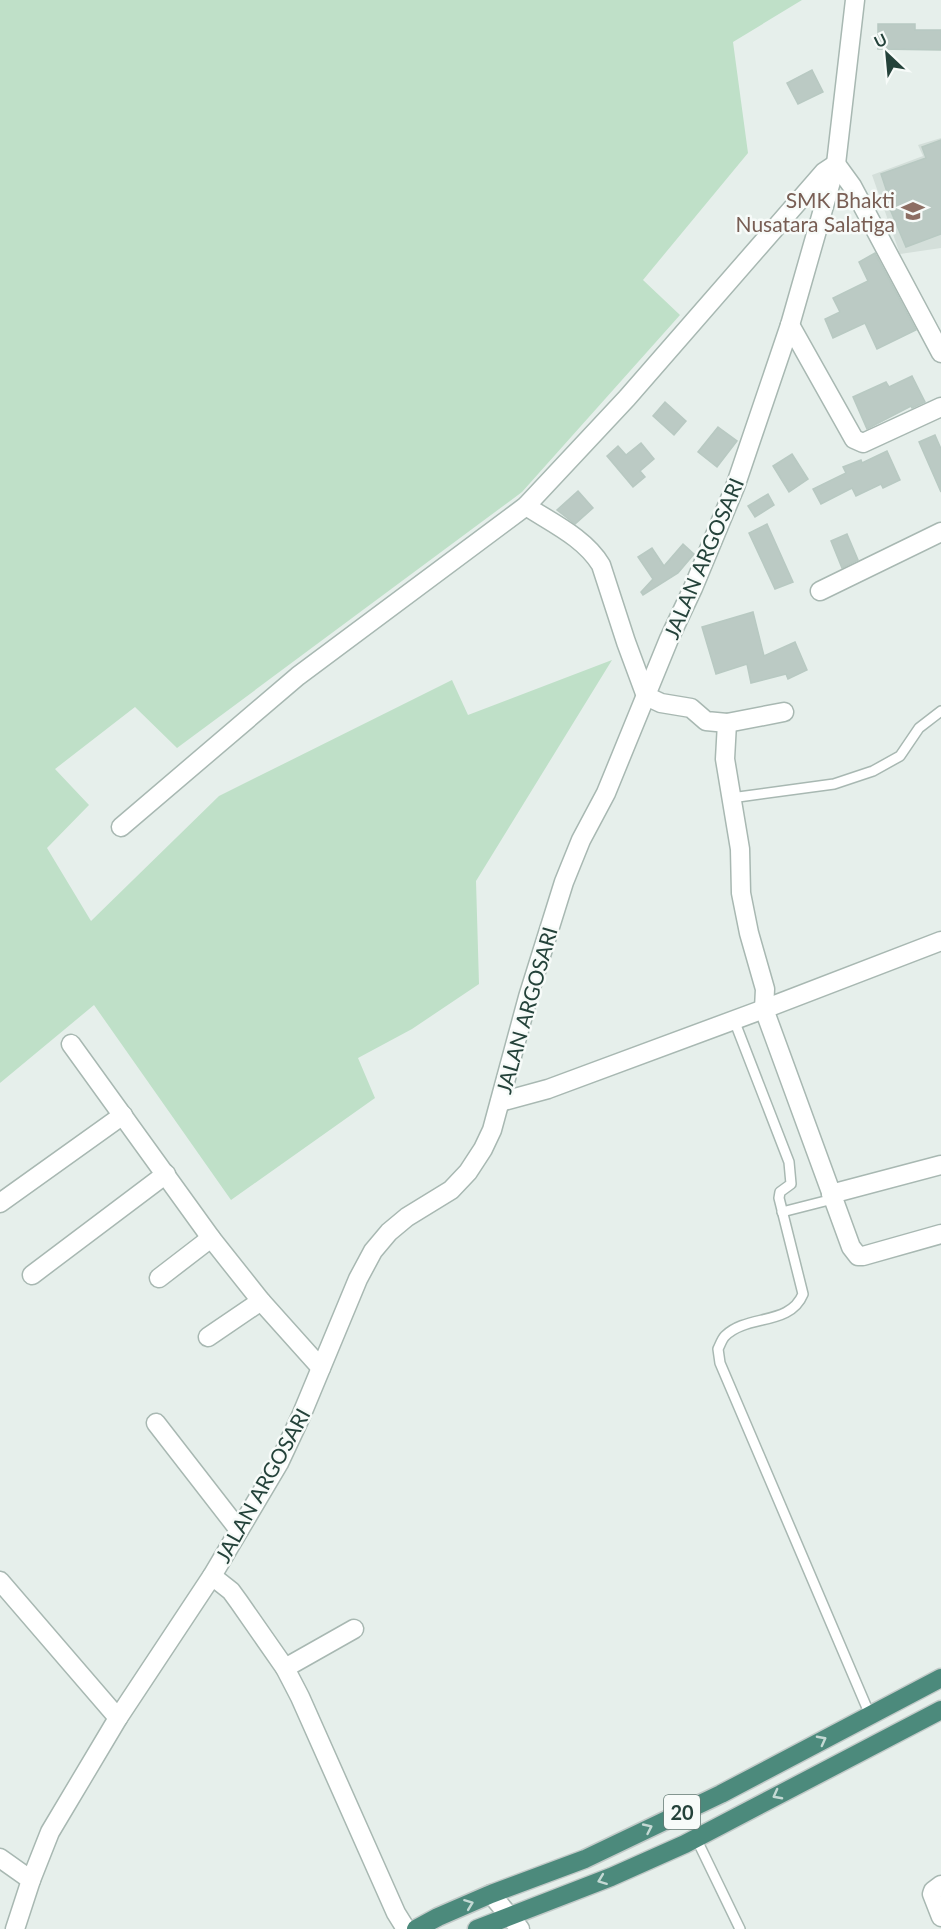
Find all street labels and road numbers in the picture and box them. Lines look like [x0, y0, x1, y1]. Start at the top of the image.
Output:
street label: JALAN ARGOSARI [658, 474, 748, 642]
street label: JALAN ARGOSARI [490, 924, 562, 1096]
street label: JALAN ARGOSARI [209, 1404, 315, 1566]
road number: 20 [664, 1795, 700, 1829]

